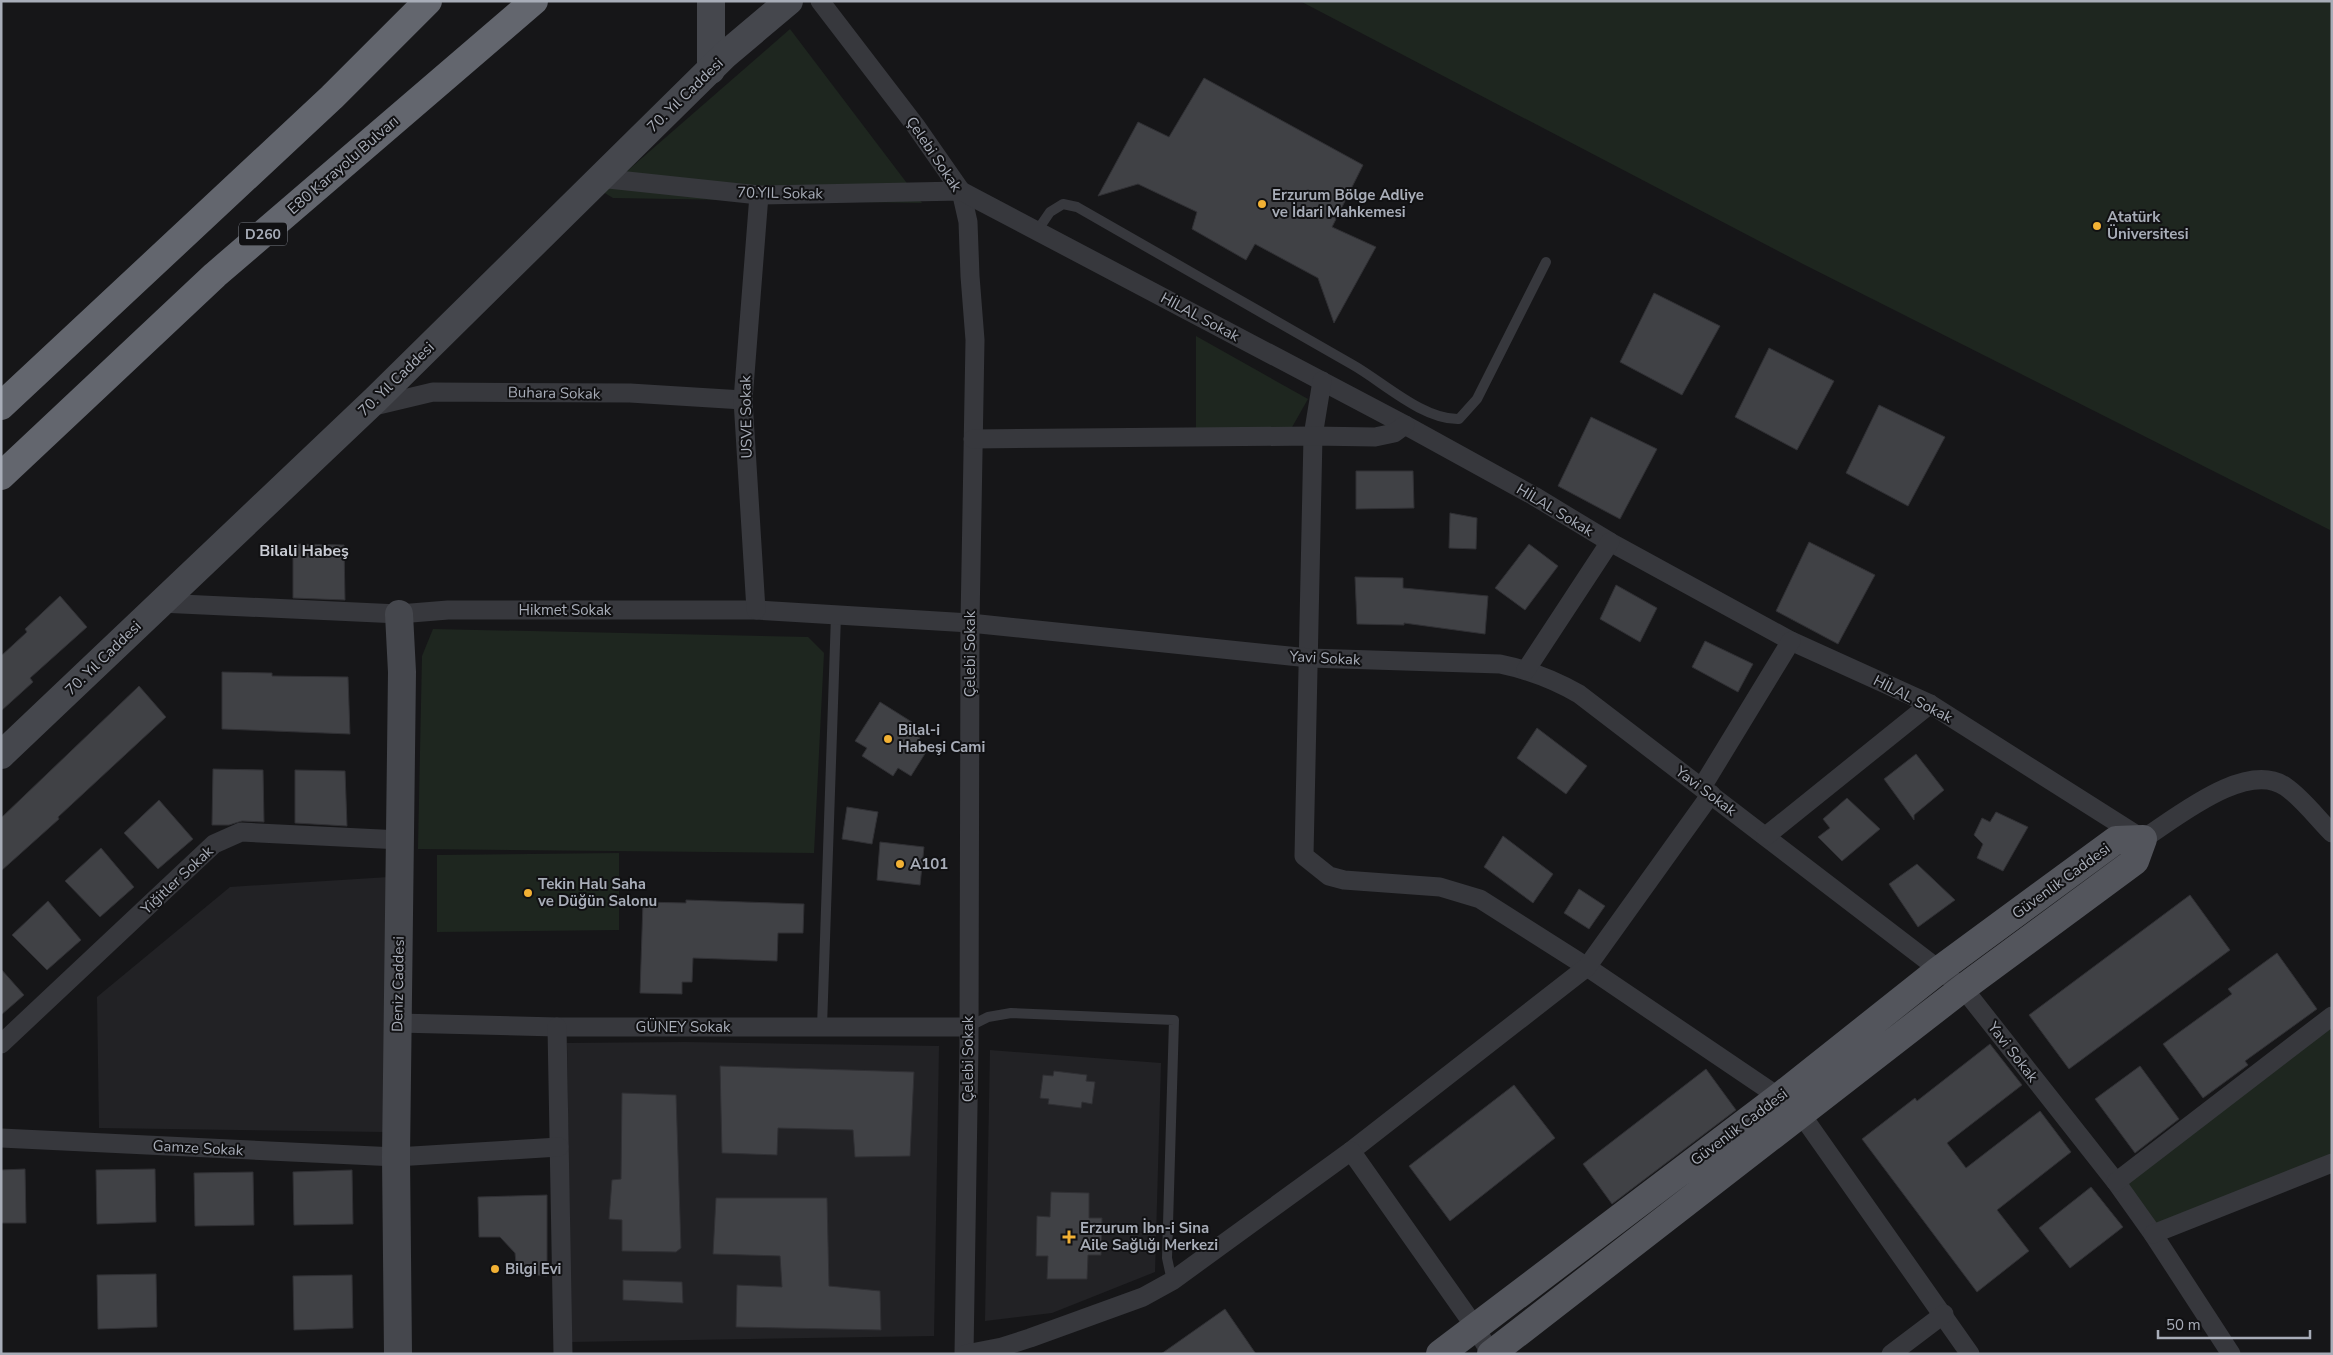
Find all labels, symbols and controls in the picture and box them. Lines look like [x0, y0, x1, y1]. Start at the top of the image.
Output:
street label: 70. Yıl Caddesi [643, 53, 727, 137]
street label: E80 Karayolu Bulvarı [283, 111, 403, 219]
street label: Çelebi Sokak [902, 113, 967, 196]
street label: 70.YIL Sokak [737, 182, 824, 204]
place label: Erzurum Bölge Adliye ve İdari Mahkemesi [1271, 185, 1424, 222]
marker: Erzurum Bölge Adliye ve İdari Mahkemesi [1256, 198, 1268, 210]
place label: Atatürk Üniversitesi [2107, 207, 2188, 244]
marker: Atatürk Üniversitesi [2091, 220, 2103, 232]
road number: D260 [239, 222, 287, 245]
street label: HİLAL Sokak [1157, 288, 1243, 346]
street label: 70. Yıl Caddesi [354, 337, 438, 421]
street label: USVE Sokak [735, 375, 757, 459]
street label: Buhara Sokak [508, 382, 601, 404]
street label: HİLAL Sokak [1513, 479, 1598, 541]
district label: Bilali Habeş [259, 540, 349, 562]
street label: Hikmet Sokak [519, 600, 612, 620]
street label: Çelebi Sokak [960, 610, 980, 697]
street label: 70. Yıl Caddesi [61, 616, 145, 700]
street label: Yavi Sokak [1288, 646, 1362, 670]
street label: HİLAL Sokak [1870, 670, 1957, 728]
place label: Bilal-i Habeşi Cami [898, 720, 985, 757]
marker: Bilal-i Habeşi Cami [882, 733, 894, 745]
street label: Yavi Sokak [1671, 761, 1741, 821]
street label: Güvenlik Caddesi [2008, 839, 2114, 923]
street label: Yiğitler Sokak [136, 841, 218, 919]
place label: A101 [910, 854, 948, 874]
marker: A101 [894, 858, 906, 870]
place label: Tekin Halı Saha ve Düğün Salonu [537, 874, 657, 911]
marker: Tekin Halı Saha ve Düğün Salonu [522, 887, 534, 899]
street label: Deniz Caddesi [387, 936, 409, 1032]
street label: Çelebi Sokak [958, 1015, 978, 1102]
street label: GÜNEY Sokak [636, 1017, 731, 1037]
street label: Yavi Sokak [1983, 1017, 2043, 1087]
street label: Güvenlik Caddesi [1686, 1084, 1792, 1170]
street label: Gamze Sokak [152, 1136, 244, 1160]
place label: Erzurum İbn-i Sina Aile Sağlığı Merkezi [1080, 1218, 1218, 1255]
marker: Erzurum İbn-i Sina Aile Sağlığı Merkezi [1062, 1230, 1076, 1244]
place label: Bilgi Evi [505, 1259, 561, 1279]
marker: Bilgi Evi [489, 1263, 501, 1275]
scale bar [2158, 1308, 2310, 1340]
text: 50 m [2166, 1315, 2201, 1335]

